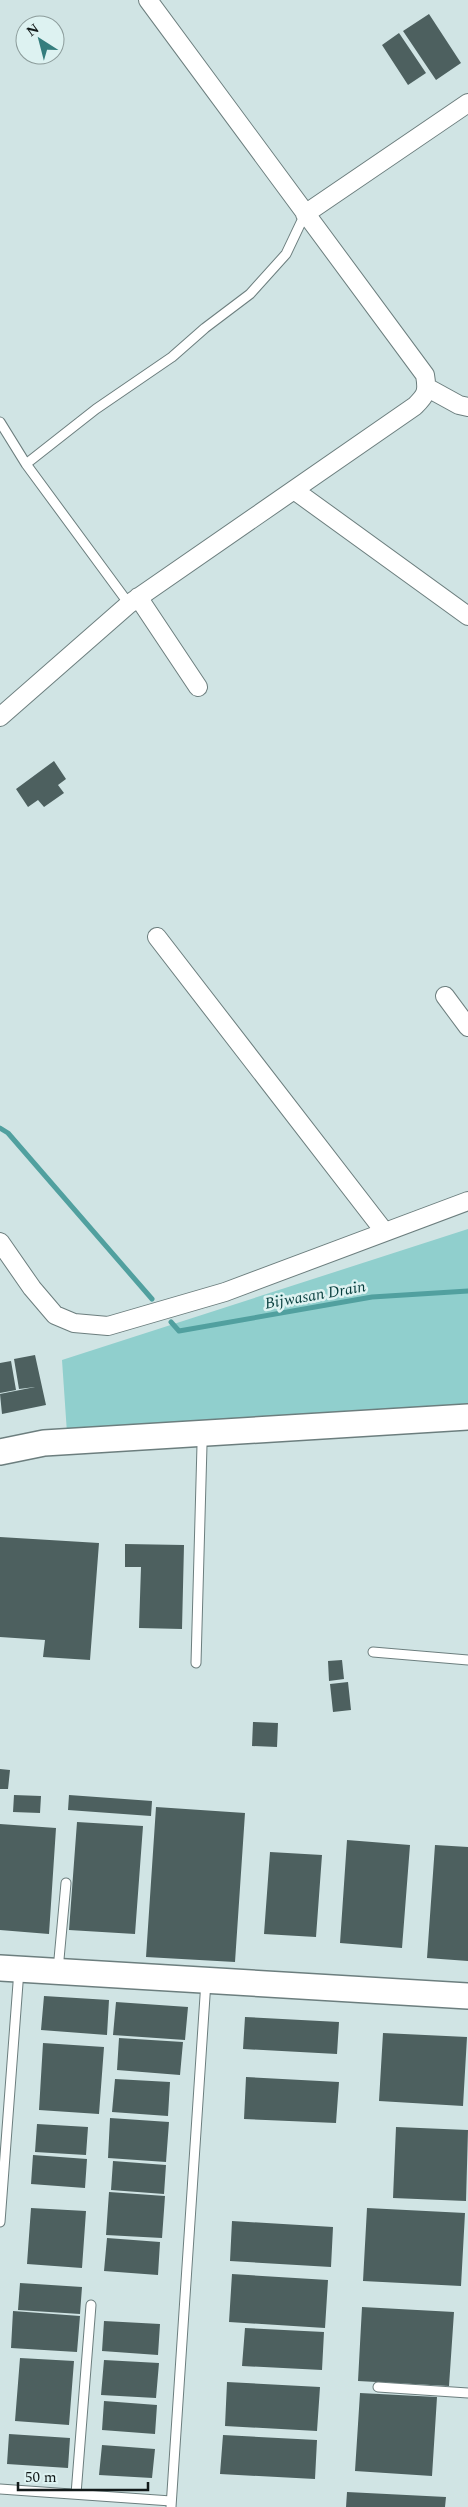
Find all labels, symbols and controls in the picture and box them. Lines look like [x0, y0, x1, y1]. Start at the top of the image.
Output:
north arrow [15, 15, 65, 65]
text: N [22, 18, 43, 42]
water label: Bijwasan Drain [263, 1274, 368, 1316]
scale bar [18, 2460, 148, 2492]
text: 50 m [25, 2466, 57, 2489]

